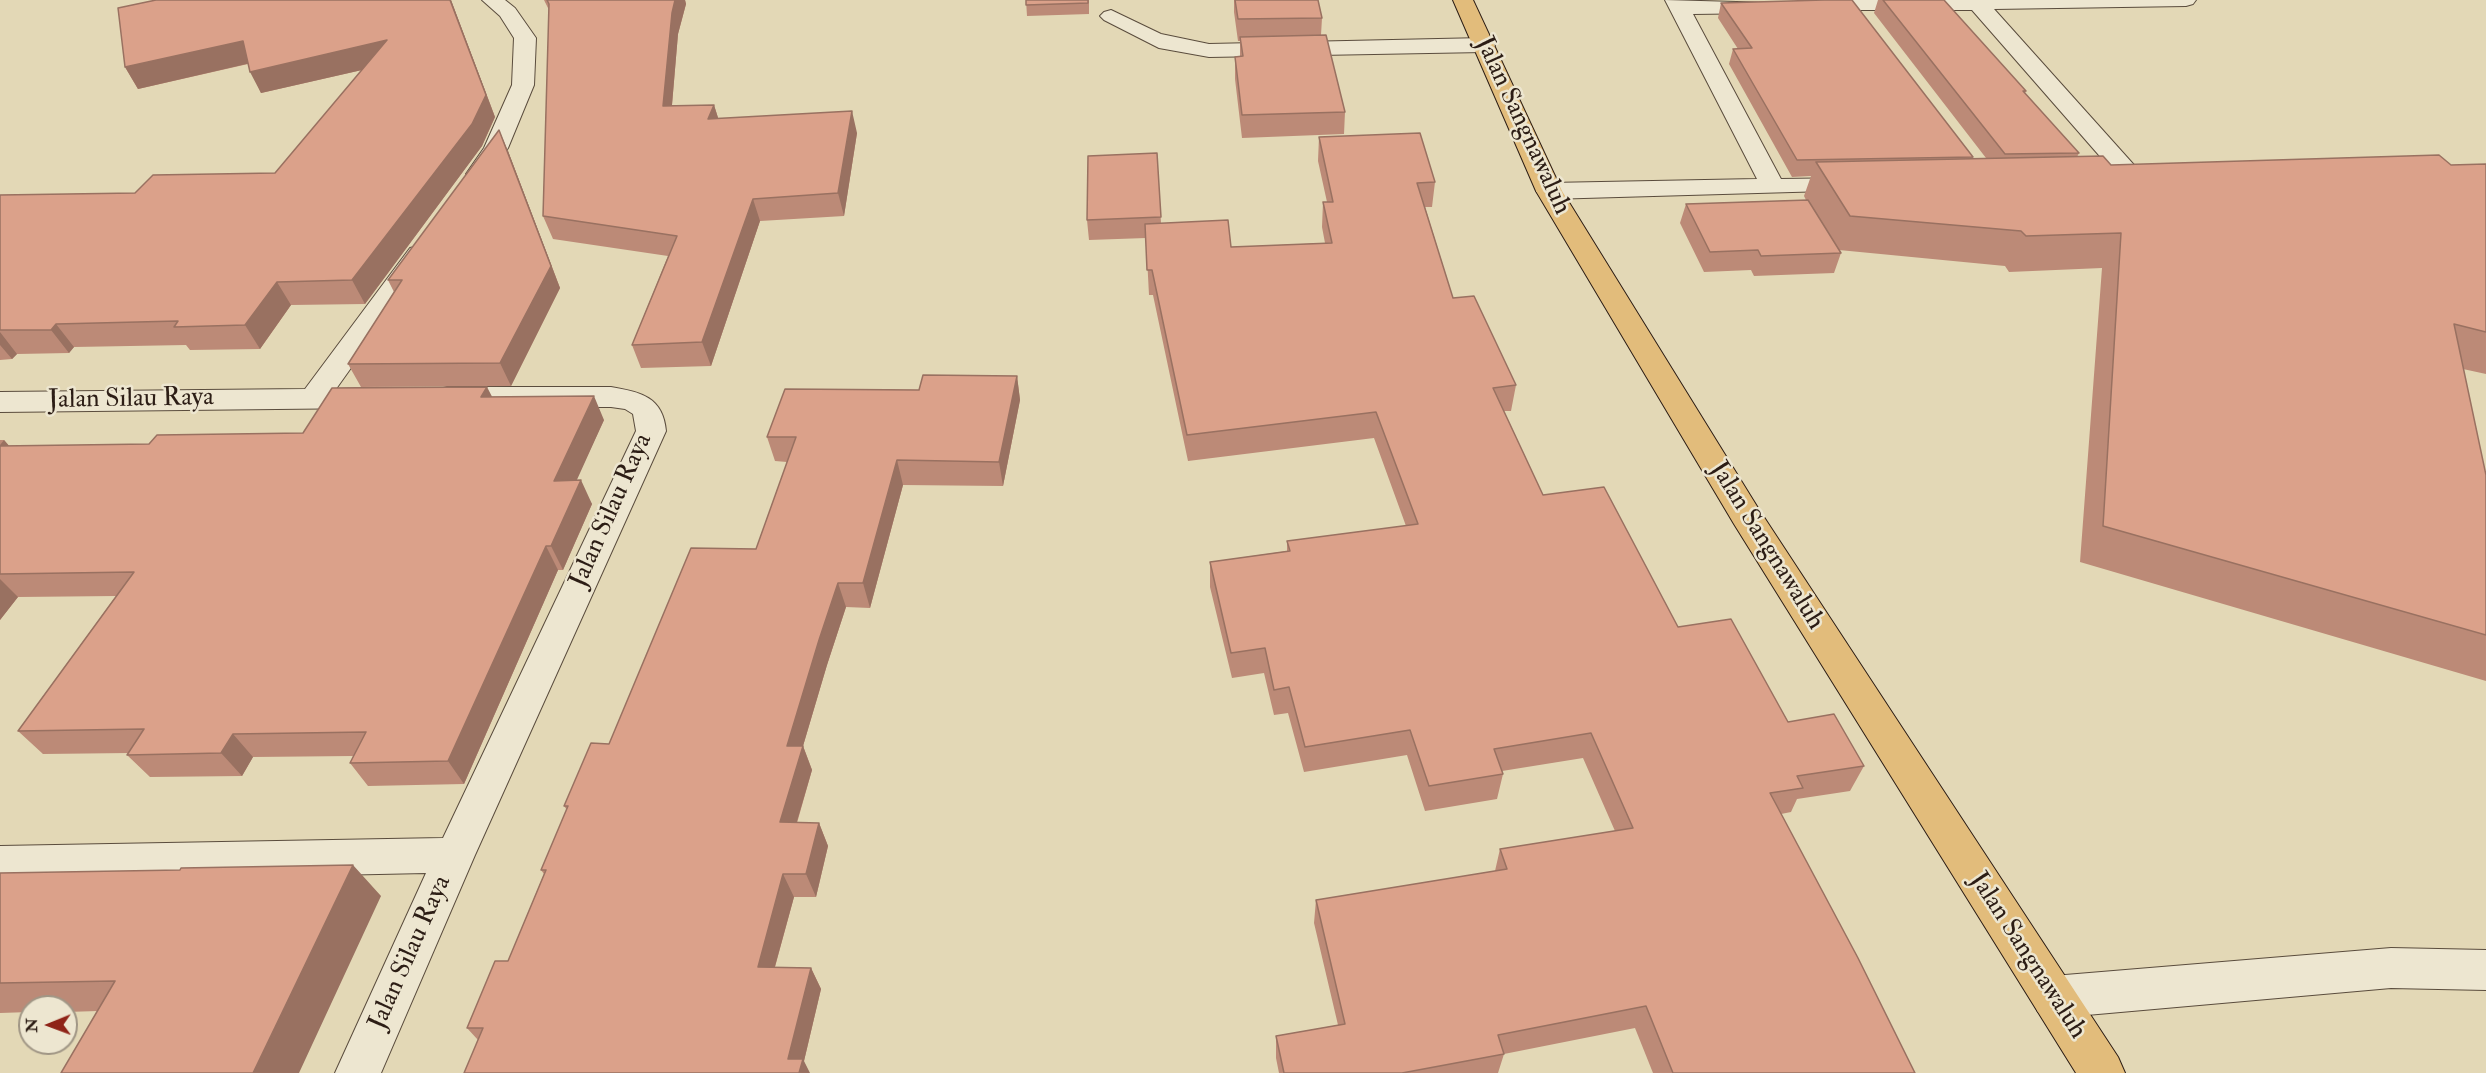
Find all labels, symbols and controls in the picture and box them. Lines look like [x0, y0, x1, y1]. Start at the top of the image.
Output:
street label: Jalan Sangnawaluh [1467, 32, 1577, 220]
street label: Jalan Silau Raya [48, 383, 214, 417]
street label: Jalan Silau Raya [564, 429, 660, 593]
street label: Jalan Sangnawaluh [1702, 456, 1830, 636]
street label: Jalan Sangnawaluh [1962, 867, 2092, 1045]
street label: Jalan Silau Raya [363, 871, 459, 1035]
north arrow [18, 995, 78, 1055]
text: N [22, 1018, 42, 1033]

